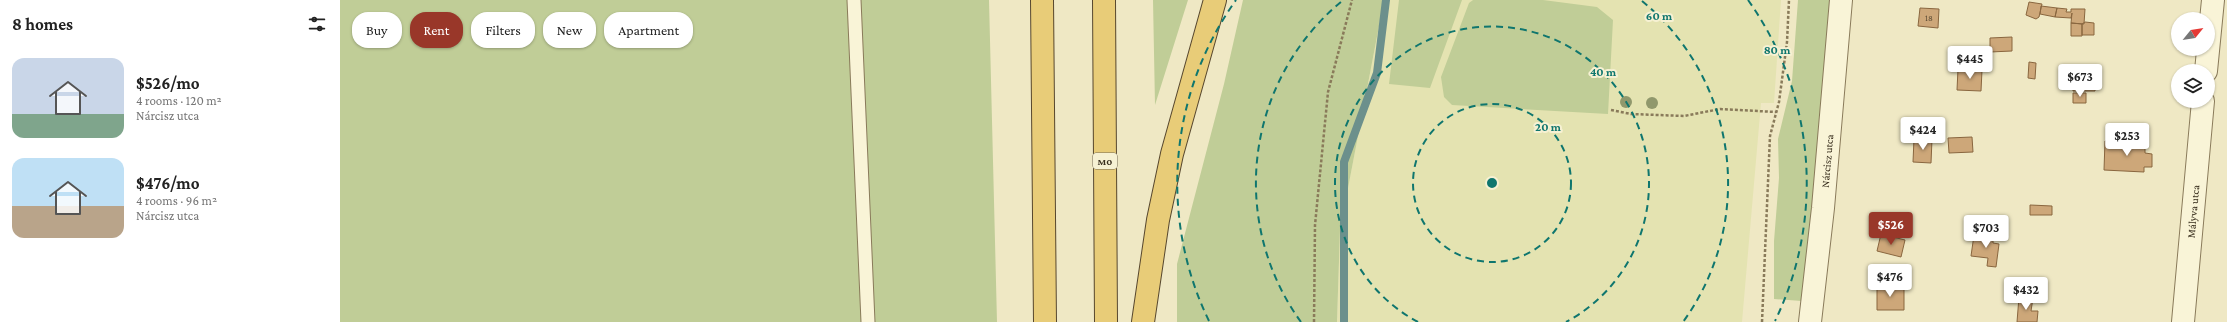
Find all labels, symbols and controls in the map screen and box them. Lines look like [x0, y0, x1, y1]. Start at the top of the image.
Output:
text: 60 m [1646, 9, 1673, 23]
chip: Buy [352, 12, 402, 48]
chip: Rent [410, 12, 463, 48]
chip: Filters [471, 12, 535, 48]
chip: New [543, 12, 596, 48]
chip: Apartment [604, 12, 693, 48]
north arrow [2171, 12, 2215, 56]
map controls [2171, 12, 2215, 108]
icon: filters [306, 13, 328, 35]
house number: 18 [1925, 13, 1933, 23]
text: 8 homes [12, 15, 73, 34]
text: 80 m [1764, 43, 1791, 57]
pin: $445 [1946, 46, 1994, 80]
text: $445 [1957, 51, 1983, 66]
pin: $673 [2056, 64, 2104, 98]
button: layers [2171, 64, 2215, 108]
text: 40 m [1590, 65, 1617, 79]
text: $673 [2067, 69, 2093, 84]
icon: home [44, 74, 92, 122]
text: $526/mo [136, 74, 200, 93]
text: 4 rooms · 120 m² [136, 93, 222, 108]
text: Nárcisz utca [136, 108, 199, 123]
pin: $424 [1899, 117, 1947, 151]
text: 20 m [1535, 120, 1562, 134]
text: $424 [1909, 122, 1937, 137]
pin: $253 [2103, 123, 2151, 157]
text: $253 [2114, 128, 2140, 143]
street label: Nárcisz utca [1819, 134, 1835, 188]
road number: M0 [1093, 153, 1117, 169]
icon: home [44, 174, 92, 222]
text: $476/mo [136, 174, 200, 193]
centre of rings [1485, 176, 1499, 190]
street label: Mályva utca [2185, 184, 2201, 239]
text: 4 rooms · 96 m² [136, 193, 217, 208]
text: Nárcisz utca [136, 208, 199, 223]
pin: $526 [1867, 212, 1915, 246]
pin: $703 [1962, 215, 2010, 249]
text: $526 [1878, 217, 1904, 232]
text: $703 [1973, 220, 1999, 235]
pin: $476 [1866, 264, 1914, 298]
text: $476 [1877, 269, 1903, 284]
pin: $432 [2002, 277, 2050, 311]
text: $432 [2013, 282, 2039, 297]

